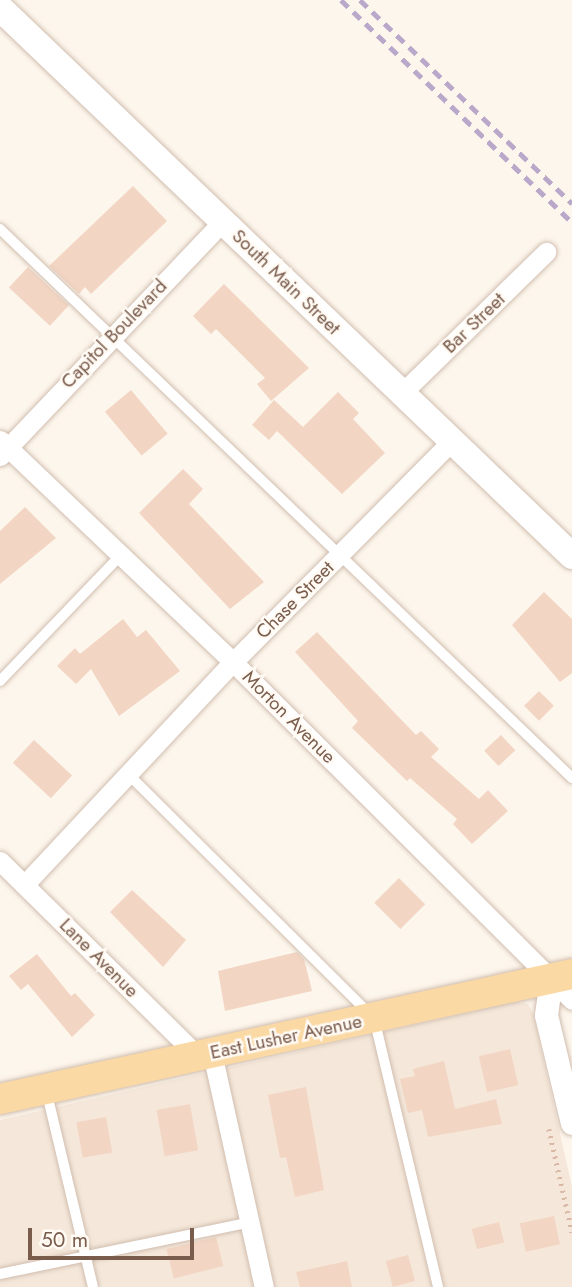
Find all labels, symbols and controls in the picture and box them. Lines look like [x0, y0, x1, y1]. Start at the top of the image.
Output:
street label: South Main Street [227, 225, 345, 339]
street label: Capitol Boulevard [56, 275, 172, 393]
street label: Bar Street [438, 288, 510, 358]
street label: Chase Street [251, 556, 339, 644]
street label: Morton Avenue [238, 666, 340, 768]
street label: Lane Avenue [55, 914, 143, 1002]
street label: East Lusher Avenue [208, 1010, 364, 1064]
scale bar [32, 1214, 198, 1258]
text: 50 m [41, 1225, 88, 1255]

